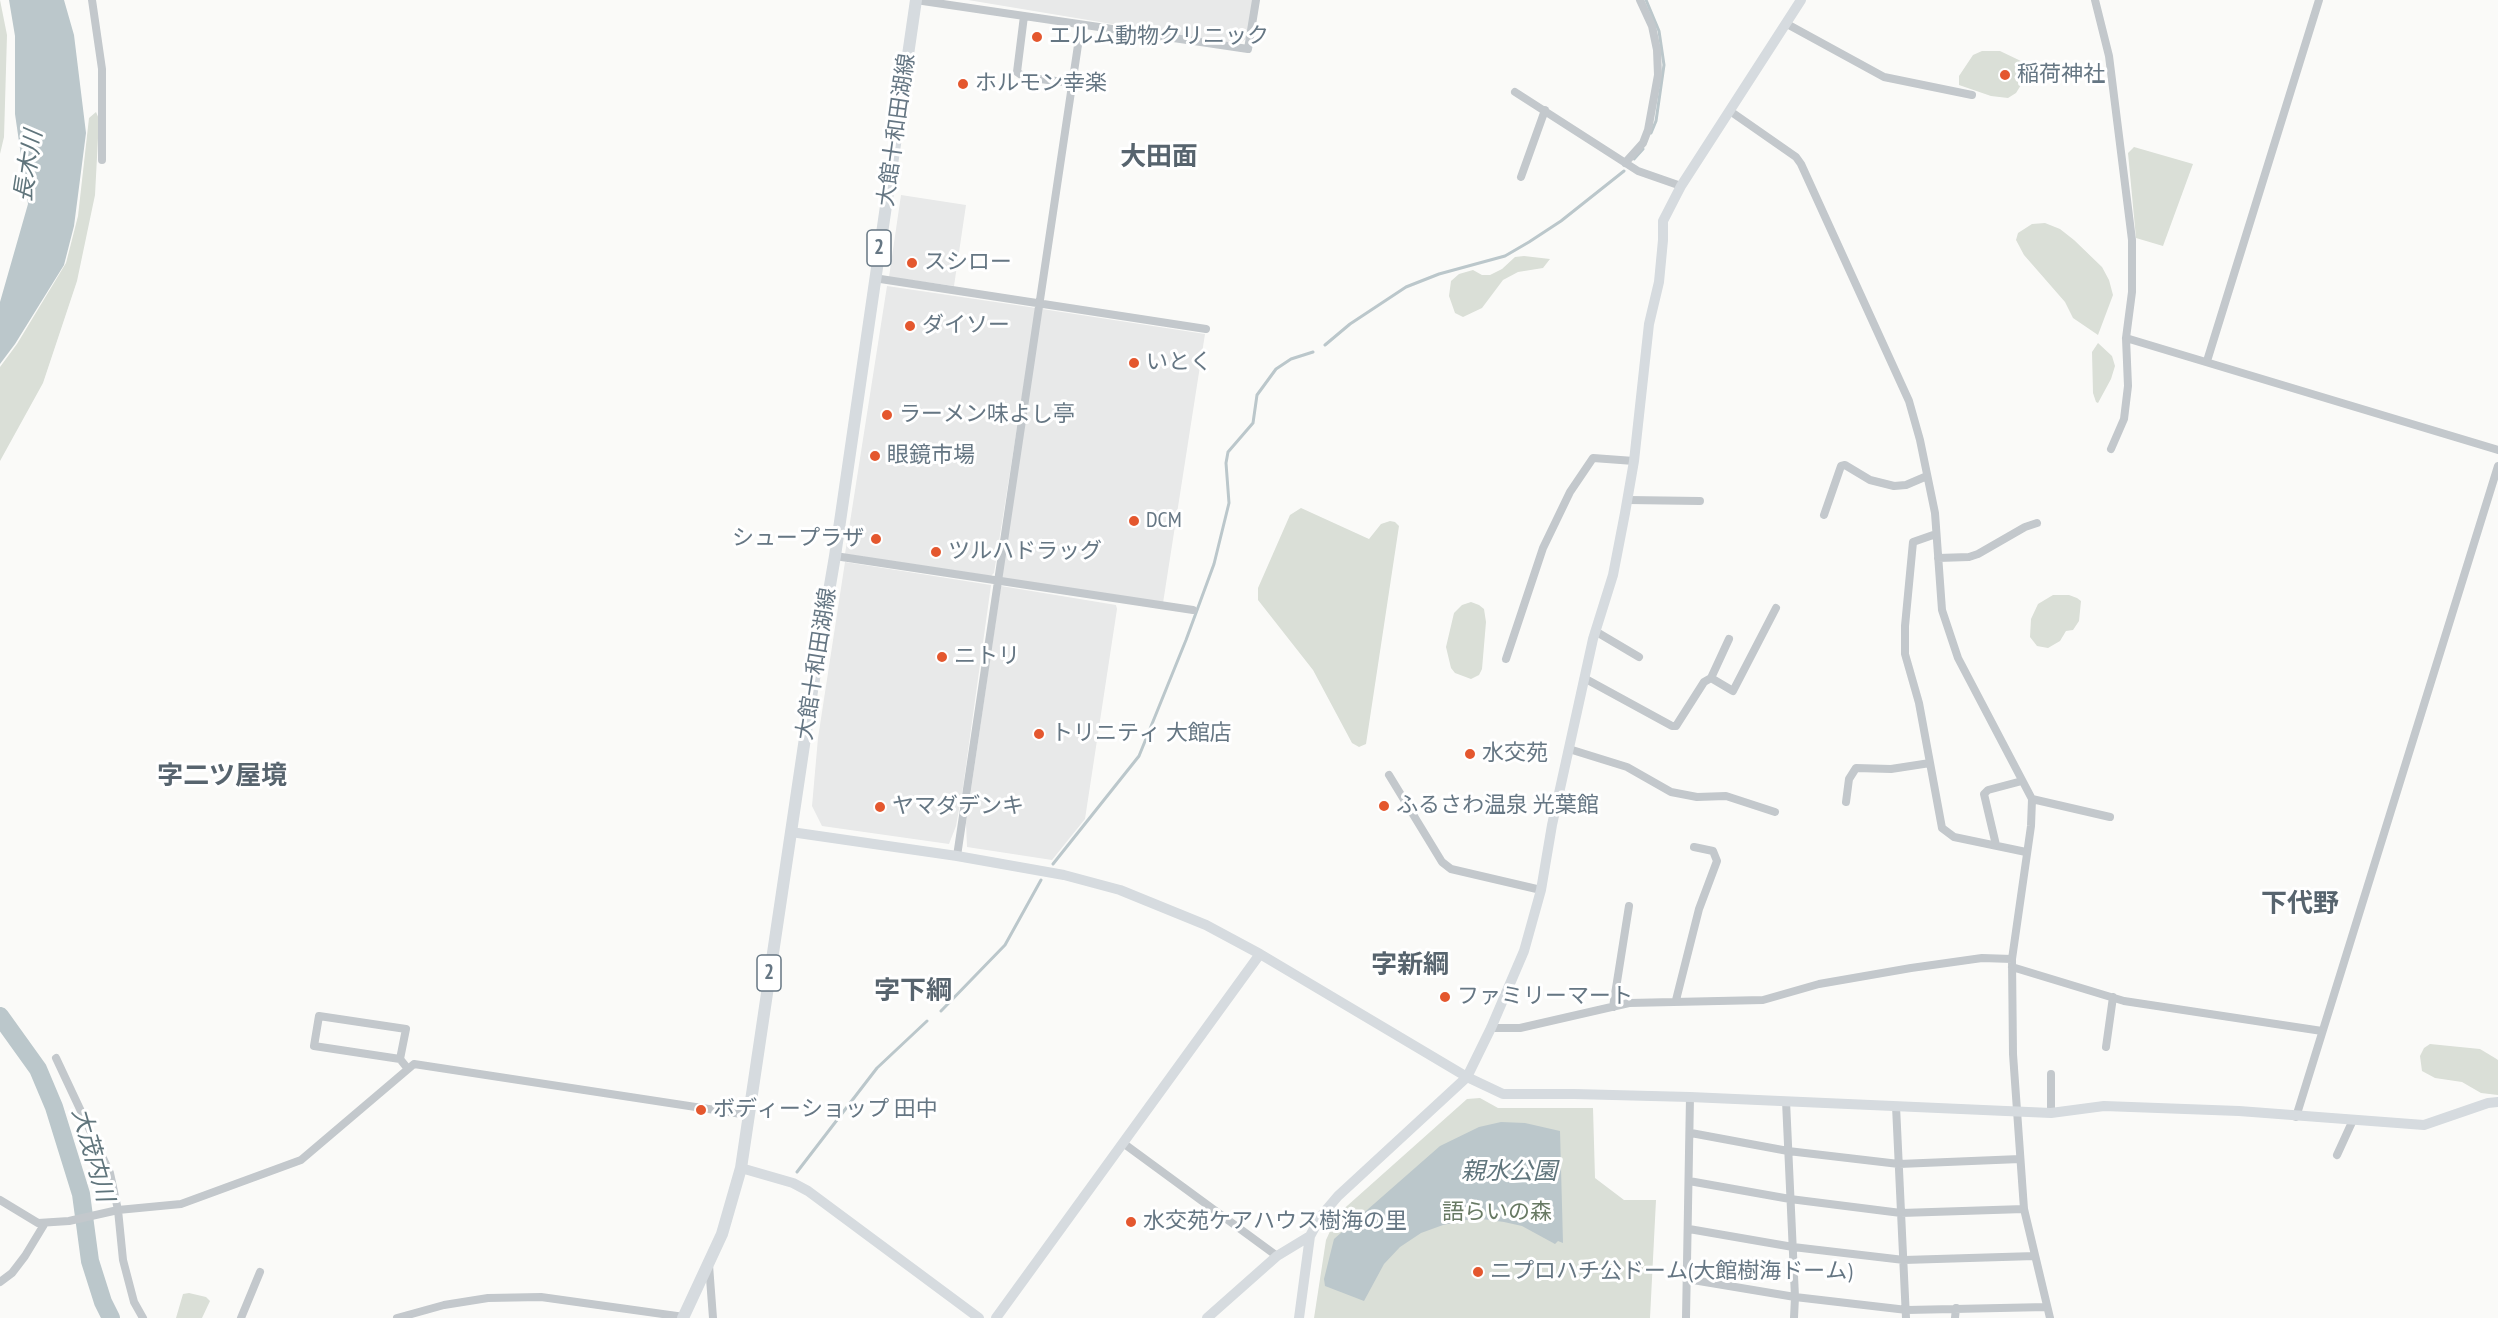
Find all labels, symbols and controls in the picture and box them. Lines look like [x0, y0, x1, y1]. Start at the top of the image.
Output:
place label: エルム動物クリニック [1049, 24, 1269, 50]
marker: エルム動物クリニック [1030, 30, 1044, 44]
street label: 大館十和田湖線 [873, 52, 921, 208]
place label: 稲荷神社 [2017, 62, 2105, 88]
marker: 稲荷神社 [1998, 68, 2012, 82]
place label: ホルモン幸楽 [975, 71, 1107, 97]
marker: ホルモン幸楽 [956, 77, 970, 91]
water label: 長木川 [9, 128, 49, 204]
district label: 大田面 [1120, 142, 1198, 174]
road number: 2 [867, 230, 891, 266]
place label: スシロー [924, 250, 1012, 276]
marker: スシロー [905, 256, 919, 270]
place label: ダイソー [922, 313, 1010, 339]
marker: ダイソー [903, 319, 917, 333]
place label: いとく [1146, 350, 1212, 376]
marker: いとく [1127, 356, 1141, 370]
place label: ラーメン味よし亭 [899, 402, 1075, 428]
marker: ラーメン味よし亭 [880, 408, 894, 422]
place label: 眼鏡市場 [887, 443, 975, 469]
marker: 眼鏡市場 [868, 449, 882, 463]
place label: DCM [1146, 508, 1182, 534]
marker: DCM [1127, 514, 1141, 528]
place label: シュープラザ [732, 526, 864, 552]
marker: シュープラザ [869, 532, 883, 546]
place label: ツルハドラッグ [948, 539, 1102, 565]
marker: ツルハドラッグ [929, 545, 943, 559]
street label: 大館十和田湖線 [792, 586, 842, 742]
place label: ニトリ [954, 644, 1020, 670]
marker: ニトリ [935, 650, 949, 664]
place label: トリニティ 大館店 [1051, 721, 1232, 747]
marker: トリニティ 大館店 [1032, 727, 1046, 741]
place label: 水交苑 [1482, 741, 1548, 767]
marker: 水交苑 [1463, 747, 1477, 761]
district label: 字二ツ屋境 [157, 761, 287, 793]
place label: ふるさわ温泉 光葉館 [1396, 793, 1599, 819]
place label: ヤマダデンキ [892, 794, 1024, 820]
marker: ふるさわ温泉 光葉館 [1377, 799, 1391, 813]
marker: ヤマダデンキ [873, 800, 887, 814]
district label: 下代野 [2261, 889, 2339, 921]
district label: 字新綱 [1371, 950, 1449, 982]
road number: 2 [757, 955, 781, 991]
district label: 字下綱 [874, 976, 952, 1008]
place label: ファミリーマート [1457, 984, 1633, 1010]
marker: ファミリーマート [1438, 990, 1452, 1004]
place label: ボディーショップ 田中 [713, 1097, 938, 1123]
marker: ボディーショップ 田中 [694, 1103, 708, 1117]
water label: 大茂内川 [65, 1105, 119, 1205]
water label: 親水公園 [1461, 1158, 1557, 1186]
park label: 語らいの森 [1442, 1200, 1552, 1226]
place label: 水交苑ケアハウス樹海の里 [1143, 1209, 1407, 1235]
marker: 水交苑ケアハウス樹海の里 [1124, 1215, 1138, 1229]
place label: ニプロハチ公ドーム(大館樹海ドーム) [1490, 1259, 1852, 1285]
marker: ニプロハチ公ドーム(大館樹海ドーム) [1471, 1265, 1485, 1279]

